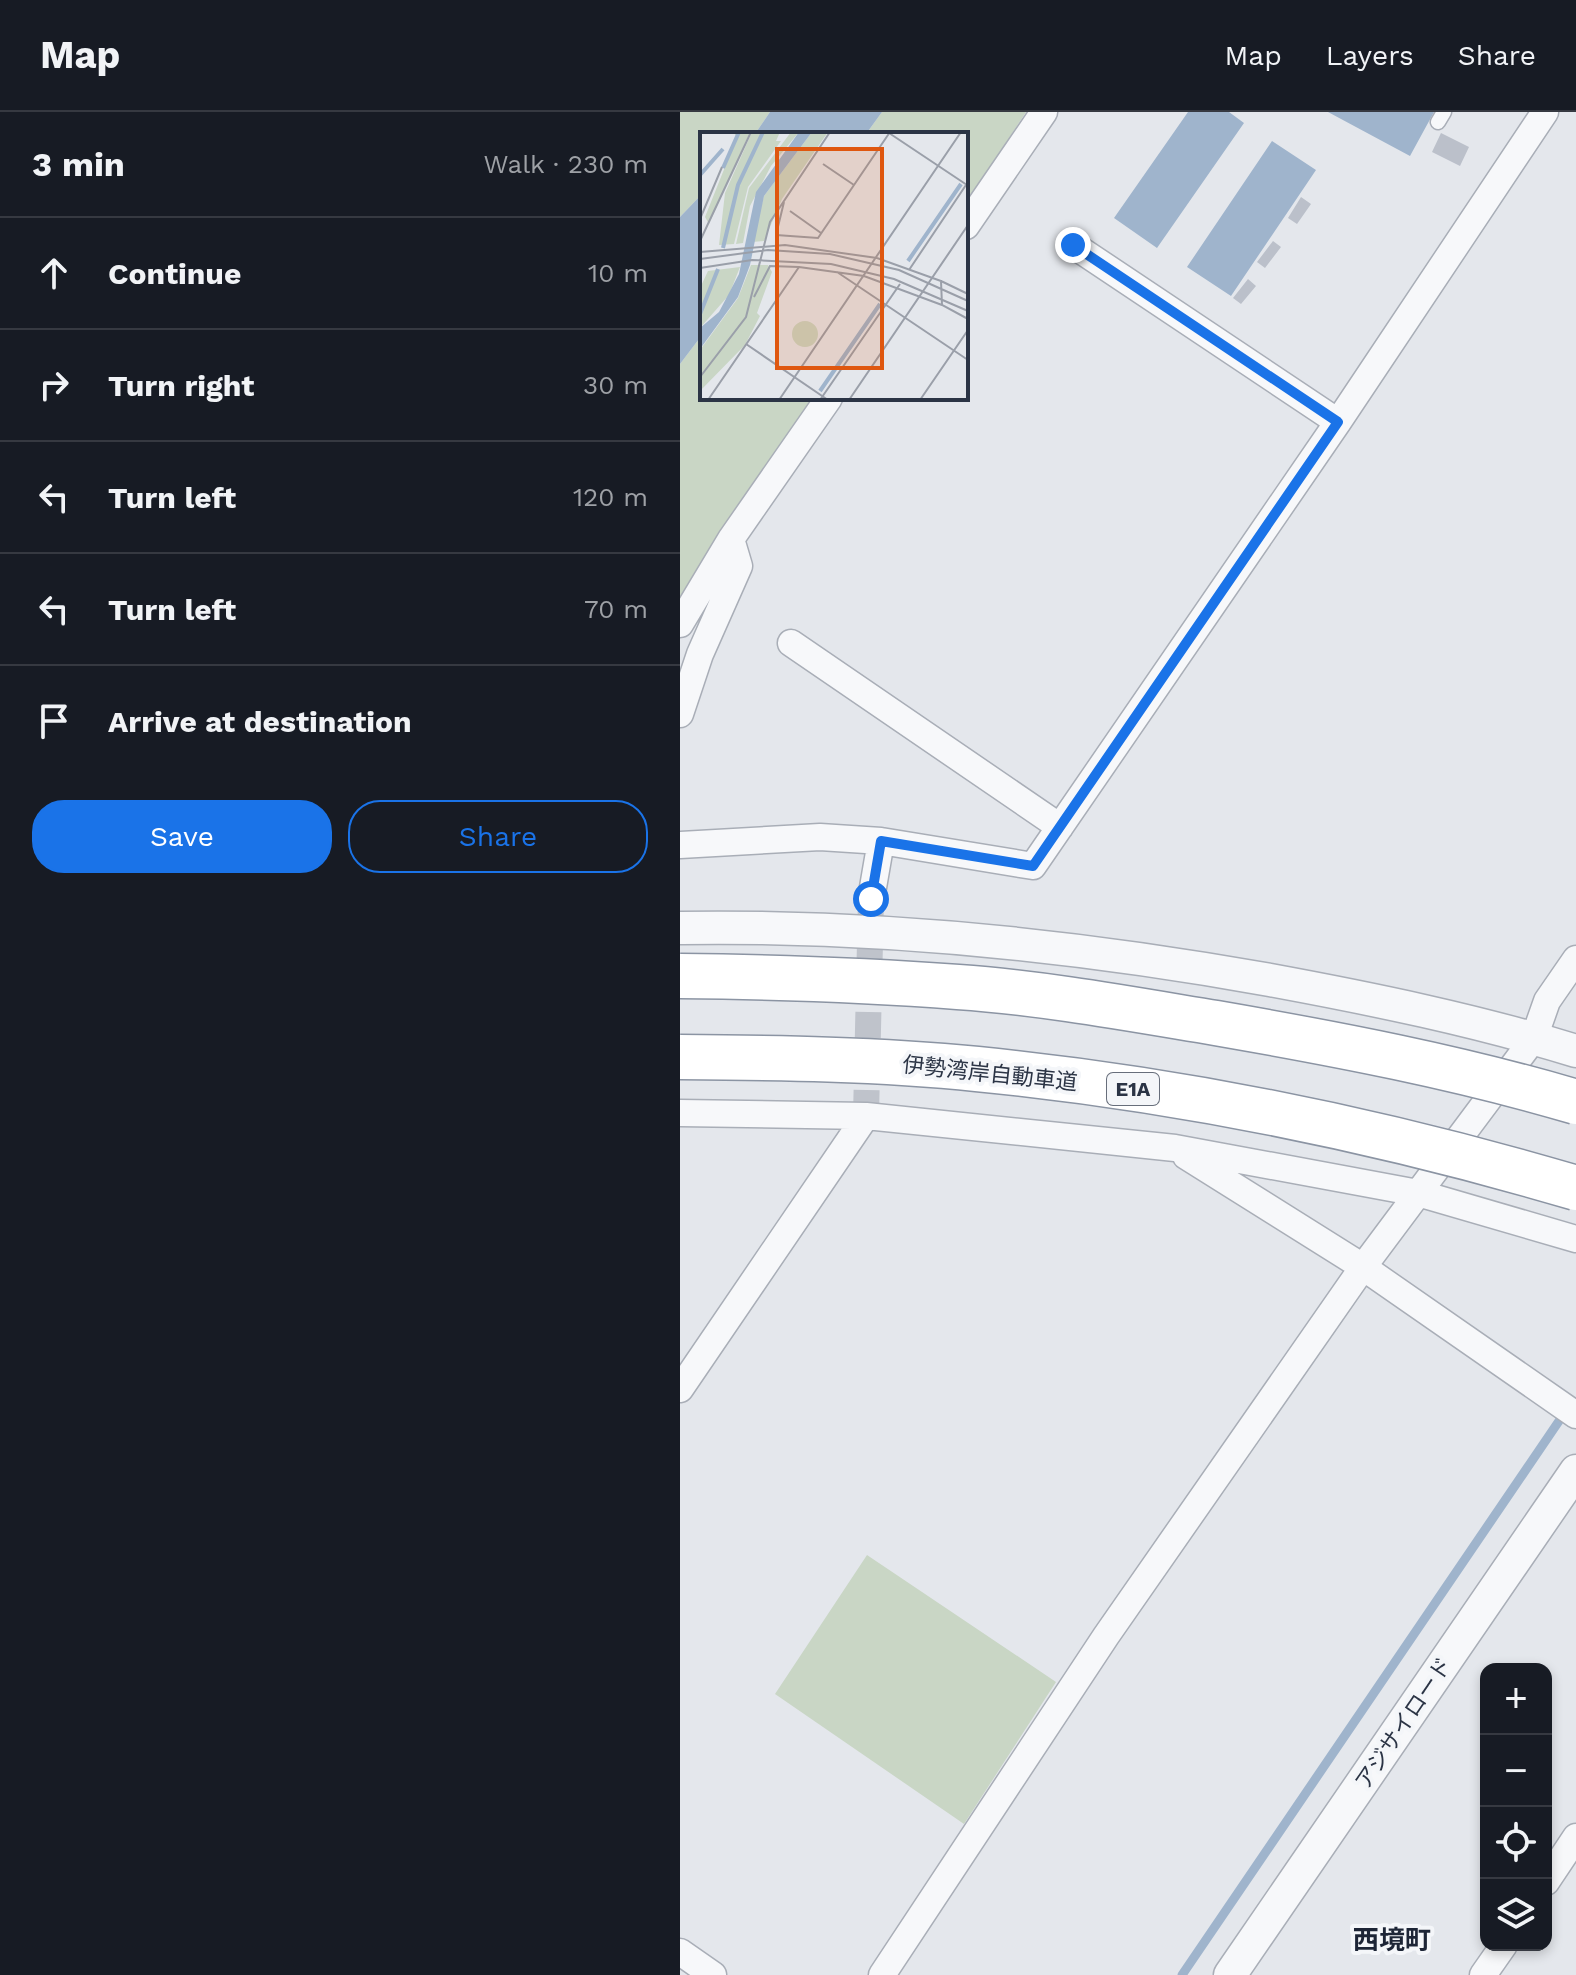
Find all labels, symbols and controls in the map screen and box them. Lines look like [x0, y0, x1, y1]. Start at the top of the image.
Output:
text: Map [40, 33, 120, 77]
text: Map [1225, 39, 1282, 72]
text: Layers [1326, 39, 1414, 72]
text: Share [1458, 39, 1536, 72]
inset map [700, 132, 968, 400]
text: 3 min [32, 144, 125, 184]
text: Walk · 230 m [483, 149, 648, 179]
route end [1055, 227, 1091, 263]
icon: ahead [32, 251, 76, 295]
text: Continue [108, 256, 241, 291]
text: 10 m [588, 258, 648, 288]
icon: right [32, 363, 76, 407]
text: Turn right [108, 368, 254, 403]
text: 30 m [583, 370, 648, 400]
icon: left [32, 475, 76, 519]
text: Turn left [108, 480, 236, 515]
text: 120 m [573, 482, 648, 512]
icon: left [32, 587, 76, 631]
text: Turn left [108, 592, 236, 627]
text: 70 m [584, 594, 648, 624]
icon: arrive [32, 699, 76, 743]
text: Arrive at destination [108, 704, 412, 739]
button: Save [32, 800, 332, 873]
button: Share [348, 800, 648, 873]
route start [853, 881, 889, 917]
street label: 伊勢湾岸自動車道 [901, 1052, 1079, 1095]
road number: E1A [1107, 1073, 1159, 1105]
street label: アジサイロード [1350, 1653, 1457, 1794]
map controls [1480, 1663, 1552, 1951]
button: + [1480, 1663, 1552, 1735]
button: − [1480, 1735, 1552, 1807]
button: locate [1480, 1807, 1552, 1879]
button: layers [1480, 1879, 1552, 1951]
district label: 西境町 [1353, 1925, 1431, 1955]

